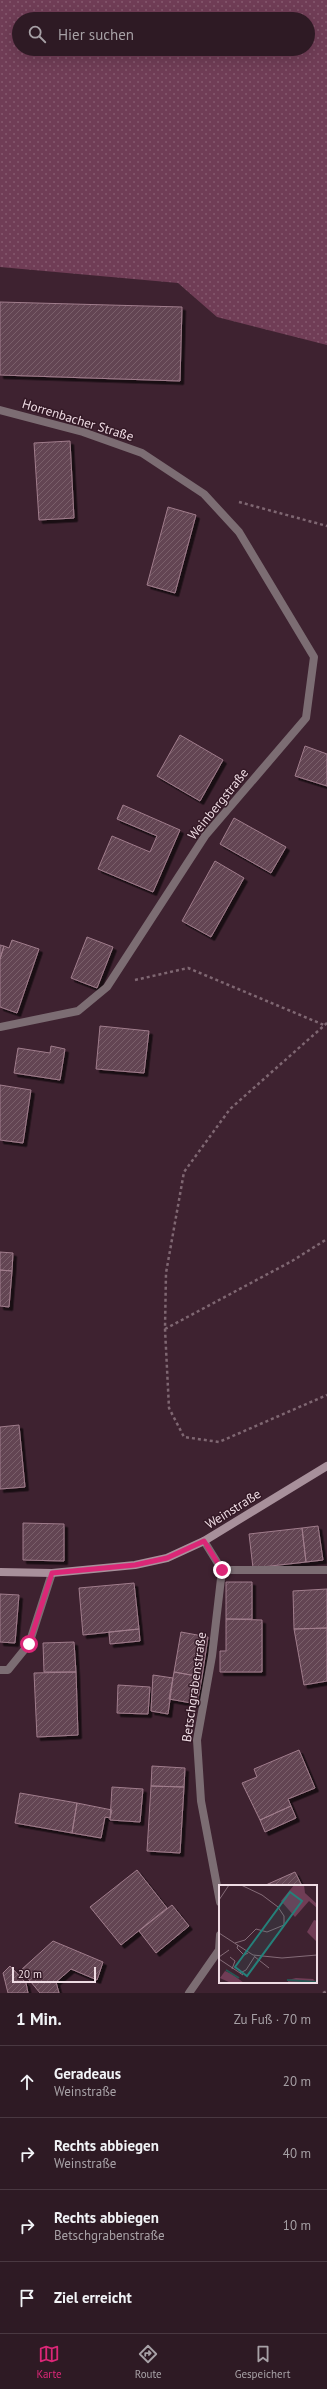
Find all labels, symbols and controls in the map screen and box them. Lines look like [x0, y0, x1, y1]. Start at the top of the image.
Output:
search box [12, 12, 315, 56]
icon: search [26, 23, 48, 45]
text: Hier suchen [58, 25, 134, 44]
street label: Horrenbacher Straße [20, 395, 136, 445]
street label: Weinbergstraße [184, 765, 252, 843]
street label: Weinstraße [202, 1485, 264, 1533]
route end [213, 1561, 231, 1579]
street label: Betschgrabenstraße [178, 1631, 210, 1743]
route start [20, 1635, 38, 1653]
inset map [219, 1885, 317, 1983]
scale bar [12, 1965, 96, 1984]
text: 20 m [18, 1967, 42, 1981]
text: 1 Min. [16, 2008, 62, 2030]
text: Zu Fuß · 70 m [234, 2011, 311, 2028]
text: Geradeaus [54, 2064, 121, 2083]
icon: ahead [16, 2071, 38, 2093]
text: 20 m [283, 2073, 311, 2090]
text: Weinstraße [54, 2083, 116, 2100]
text: Rechts abbiegen [54, 2136, 159, 2155]
icon: right [16, 2143, 38, 2165]
text: 40 m [283, 2145, 311, 2162]
text: Weinstraße [54, 2155, 116, 2172]
text: Rechts abbiegen [54, 2208, 159, 2227]
icon: right [16, 2215, 38, 2237]
text: 10 m [283, 2217, 311, 2234]
text: Betschgrabenstraße [54, 2227, 165, 2244]
icon: arrive [16, 2287, 38, 2309]
text: Ziel erreicht [54, 2288, 132, 2307]
tab: Karte [37, 2343, 62, 2381]
tab: Route [135, 2343, 162, 2381]
tab: Gespeichert [235, 2343, 290, 2381]

